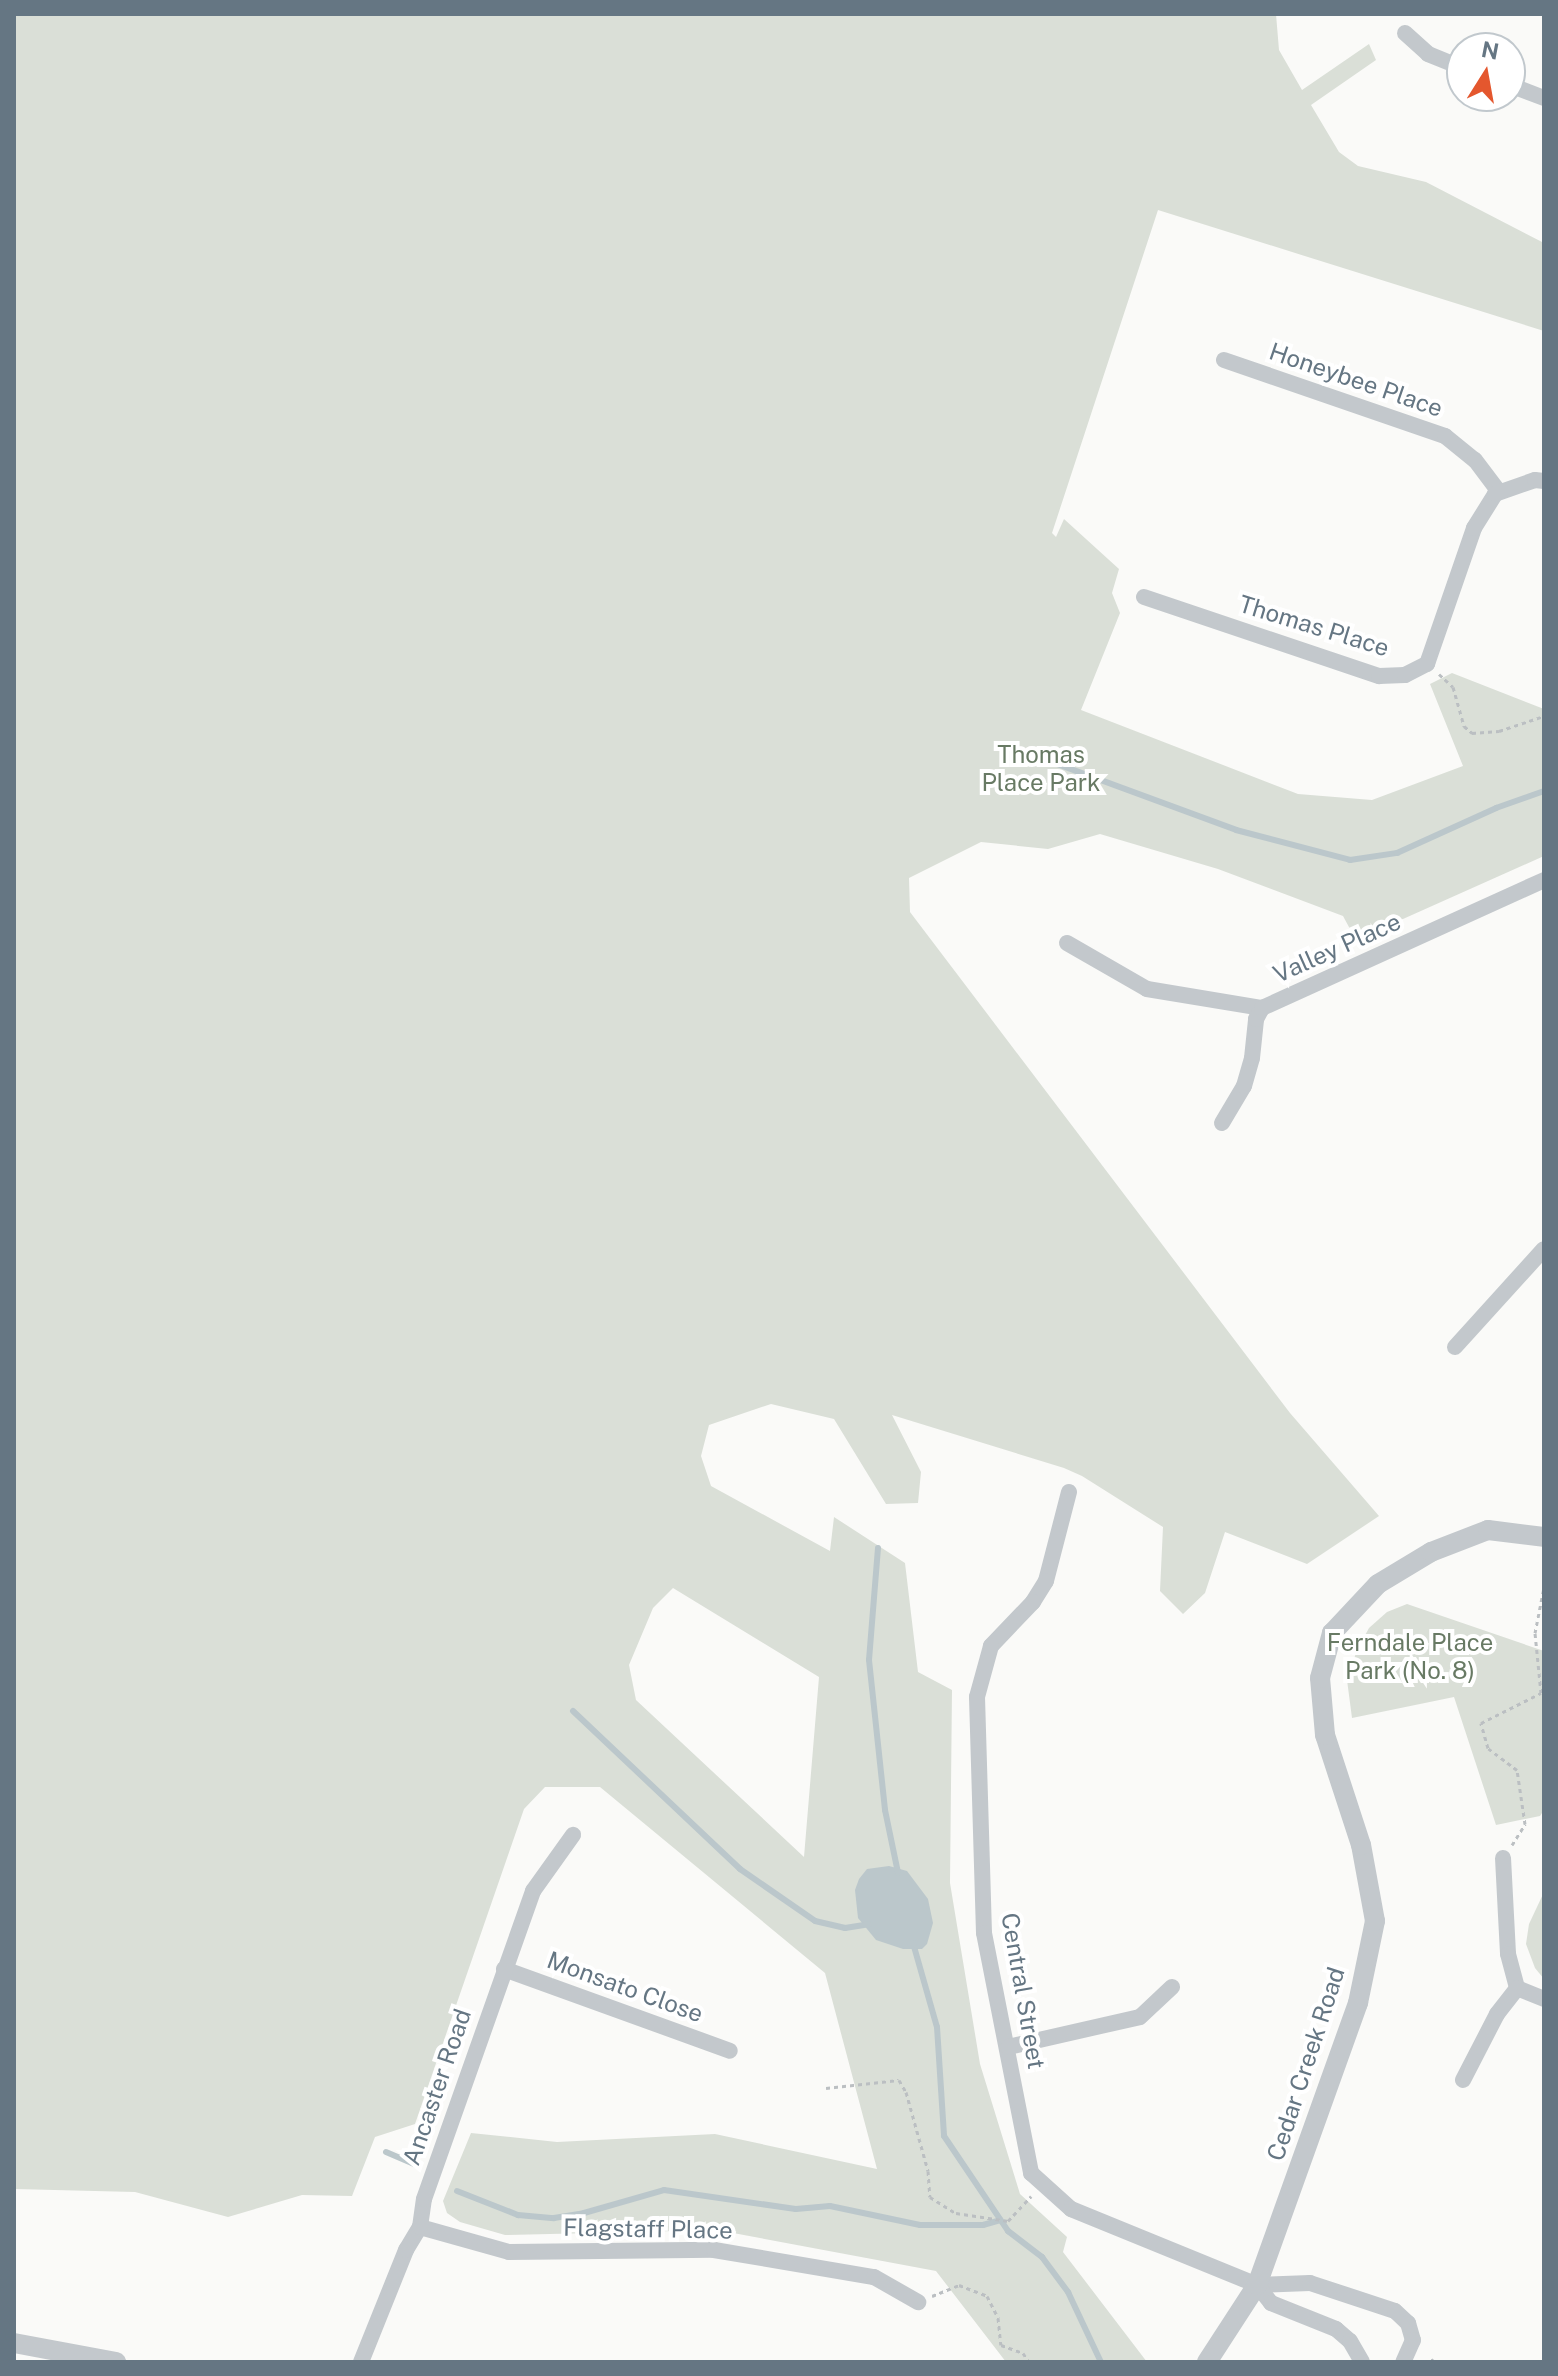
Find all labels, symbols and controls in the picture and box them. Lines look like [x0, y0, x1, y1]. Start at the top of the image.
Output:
north arrow [1446, 32, 1526, 112]
text: N [1479, 36, 1501, 65]
street label: Honeybee Place [1266, 337, 1446, 423]
street label: Thomas Place [1235, 589, 1393, 663]
park label: Thomas Place Park [981, 741, 1101, 797]
street label: Valley Place [1269, 907, 1405, 989]
park label: Ferndale Place Park (No. 8) [1327, 1629, 1493, 1685]
street label: Central Street [995, 1911, 1051, 2071]
street label: Monsato Close [543, 1945, 707, 2029]
street label: Cedar Creek Road [1261, 1964, 1351, 2164]
street label: Ancaster Road [397, 2005, 477, 2169]
street label: Flagstaff Place [563, 2213, 733, 2245]

